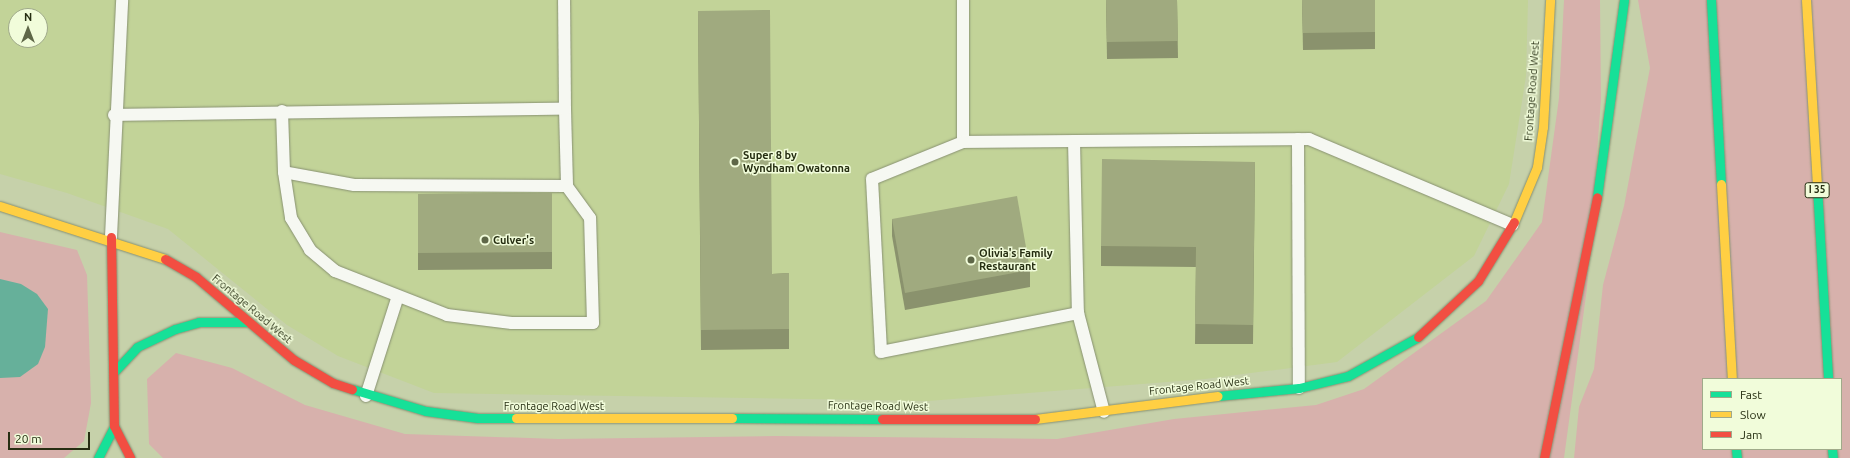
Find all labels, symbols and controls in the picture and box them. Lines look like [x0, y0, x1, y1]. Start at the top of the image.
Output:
north arrow [8, 8, 48, 48]
text: N [24, 11, 32, 23]
street label: Frontage Road West [1522, 40, 1542, 142]
place label: Super 8 by Wyndham Owatonna [743, 149, 850, 175]
marker: Super 8 by Wyndham Owatonna [730, 157, 740, 167]
road number: I 35 [1804, 182, 1830, 198]
place label: Culver's [493, 233, 534, 247]
marker: Culver's [480, 235, 490, 245]
place label: Olivia's Family Restaurant [979, 247, 1053, 273]
marker: Olivia's Family Restaurant [966, 255, 976, 265]
street label: Frontage Road West [209, 272, 295, 346]
street label: Frontage Road West [1148, 374, 1250, 398]
legend [1702, 378, 1842, 450]
text: Fast [1740, 388, 1762, 401]
street label: Frontage Road West [504, 399, 604, 413]
street label: Frontage Road West [828, 399, 928, 413]
text: Slow [1740, 408, 1766, 421]
scale bar [10, 424, 92, 450]
text: Jam [1740, 428, 1762, 441]
text: 20 m [15, 432, 42, 445]

